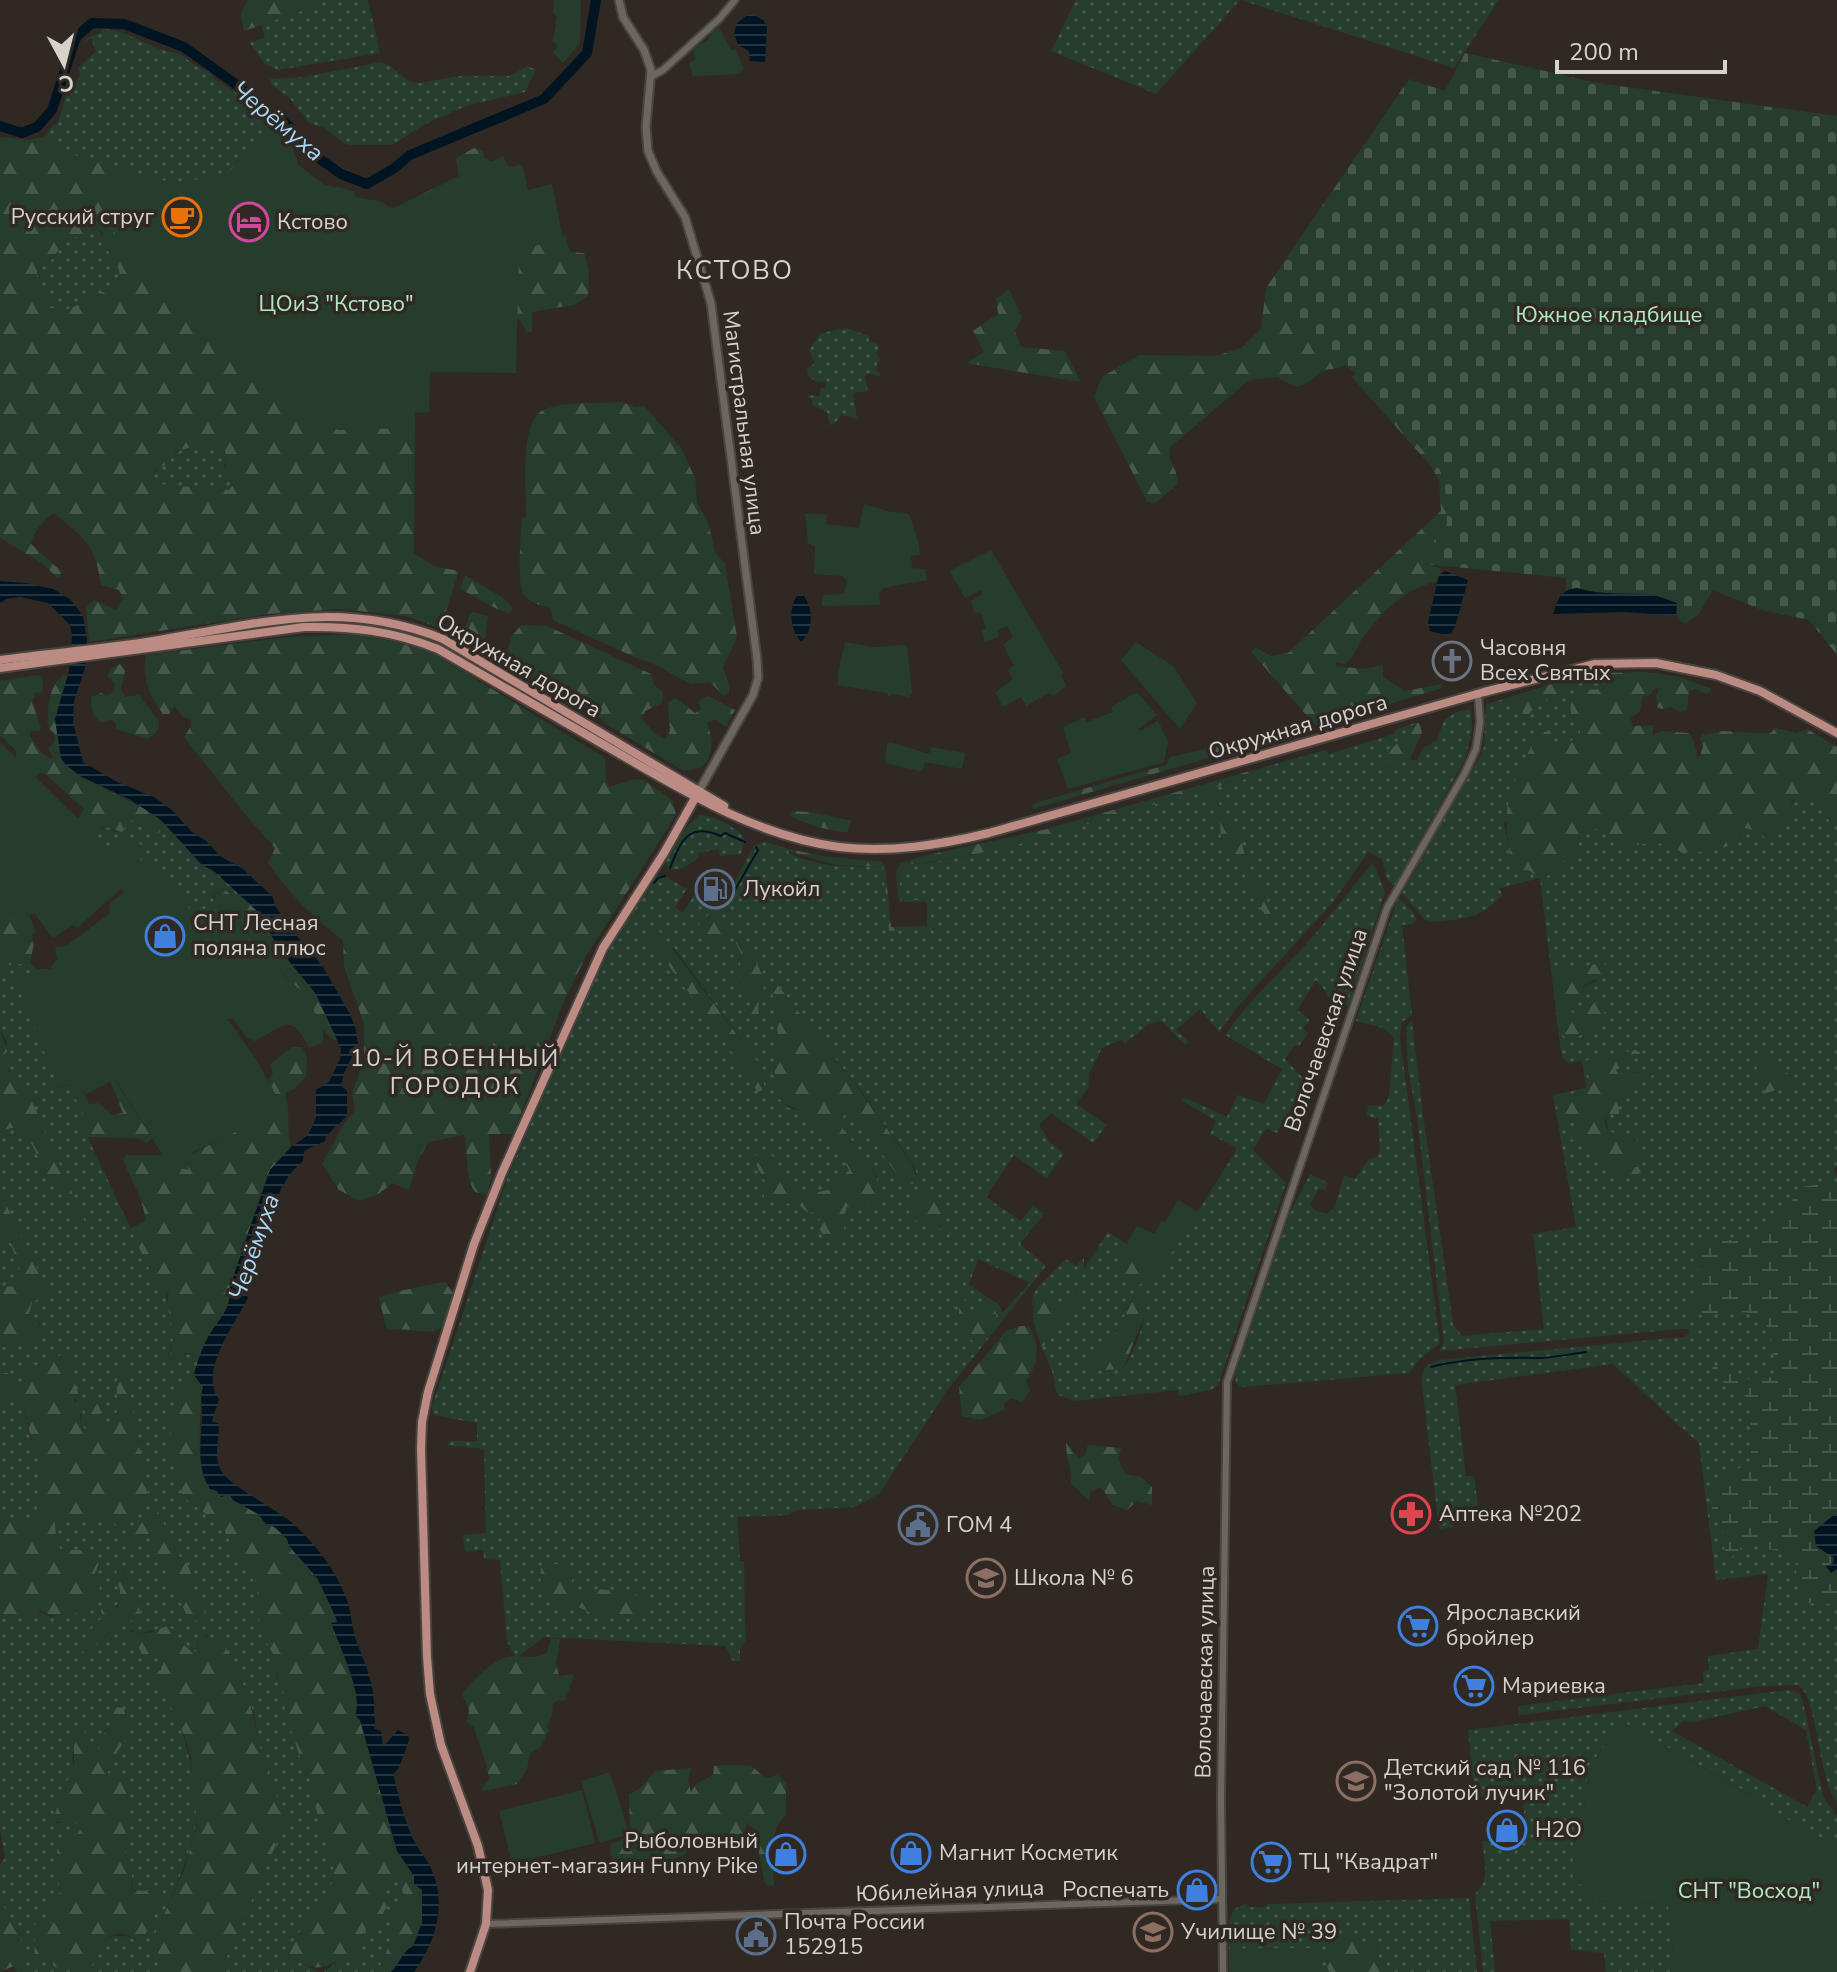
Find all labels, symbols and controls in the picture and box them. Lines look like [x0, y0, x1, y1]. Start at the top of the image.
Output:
north arrow [24, 24, 104, 104]
scale bar [1557, 24, 1725, 74]
text: 200 m [1569, 36, 1639, 68]
text: С [57, 67, 76, 99]
water label: Черёмуха [225, 73, 331, 169]
cafe icon: Русский струг [161, 196, 203, 238]
hotel icon: Кстово [228, 201, 270, 243]
place label: Русский струг [11, 202, 154, 232]
place label: Кстово [277, 207, 348, 237]
district label: КСТОВО [676, 253, 794, 288]
park label: ЦОиЗ "Кстово" [258, 289, 414, 319]
park label: Южное кладбище [1516, 300, 1702, 330]
street label: Магистральная улица [715, 309, 773, 537]
street label: Окружная дорога [431, 607, 607, 725]
place label: Часовня Всех Святых [1480, 633, 1611, 688]
church icon: Часовня Всех Святых [1431, 640, 1473, 682]
street label: Окружная дорога [1205, 687, 1391, 767]
fuel station icon: Лукойл [694, 868, 736, 910]
place label: Лукойл [743, 874, 820, 904]
place label: СНТ Лесная поляна плюс [193, 908, 326, 963]
shop icon: СНТ Лесная поляна плюс [144, 915, 186, 957]
street label: Волочаевская улица [1277, 924, 1375, 1136]
district label: 10-Й ВОЕННЫЙ ГОРОДОК [350, 1042, 560, 1102]
water label: Черёмуха [221, 1190, 287, 1304]
pharmacy icon: Аптека №202 [1390, 1493, 1432, 1535]
place label: Аптека №202 [1439, 1499, 1582, 1529]
public building icon: ГОМ 4 [897, 1504, 939, 1546]
place label: ГОМ 4 [946, 1510, 1012, 1540]
school or university icon: Школа № 6 [965, 1557, 1007, 1599]
place label: Школа № 6 [1014, 1563, 1134, 1593]
street label: Волочаевская улица [1188, 1565, 1222, 1779]
place label: Ярославский бройлер [1446, 1598, 1581, 1653]
supermarket icon: Ярославский бройлер [1397, 1605, 1439, 1647]
supermarket icon: Мариевка [1453, 1665, 1495, 1707]
place label: Мариевка [1502, 1671, 1606, 1701]
place label: Детский сад № 116 "Золотой лучик" [1384, 1753, 1586, 1808]
school or university icon: Детский сад № 116 "Золотой лучик" [1335, 1760, 1377, 1802]
shop icon: H2O [1486, 1809, 1528, 1851]
place label: H2O [1535, 1815, 1582, 1845]
place label: Рыболовный интернет-магазин Funny Pike [456, 1826, 758, 1881]
shop icon: Магнит Косметик [890, 1832, 932, 1874]
shop icon: Рыболовный интернет-магазин Funny Pike [765, 1833, 807, 1875]
place label: Магнит Косметик [939, 1838, 1118, 1868]
supermarket icon: ТЦ "Квадрат" [1250, 1841, 1292, 1883]
place label: ТЦ "Квадрат" [1299, 1847, 1438, 1877]
shop icon: Роспечать [1176, 1869, 1218, 1911]
street label: Юбилейная улица [855, 1873, 1045, 1909]
place label: Роспечать [1062, 1875, 1169, 1905]
park label: СНТ "Восход" [1678, 1876, 1820, 1906]
place label: Почта России 152915 [784, 1907, 925, 1962]
school or university icon: Училище № 39 [1132, 1911, 1174, 1953]
public building icon: Почта России 152915 [735, 1914, 777, 1956]
place label: Училище № 39 [1180, 1917, 1337, 1947]

